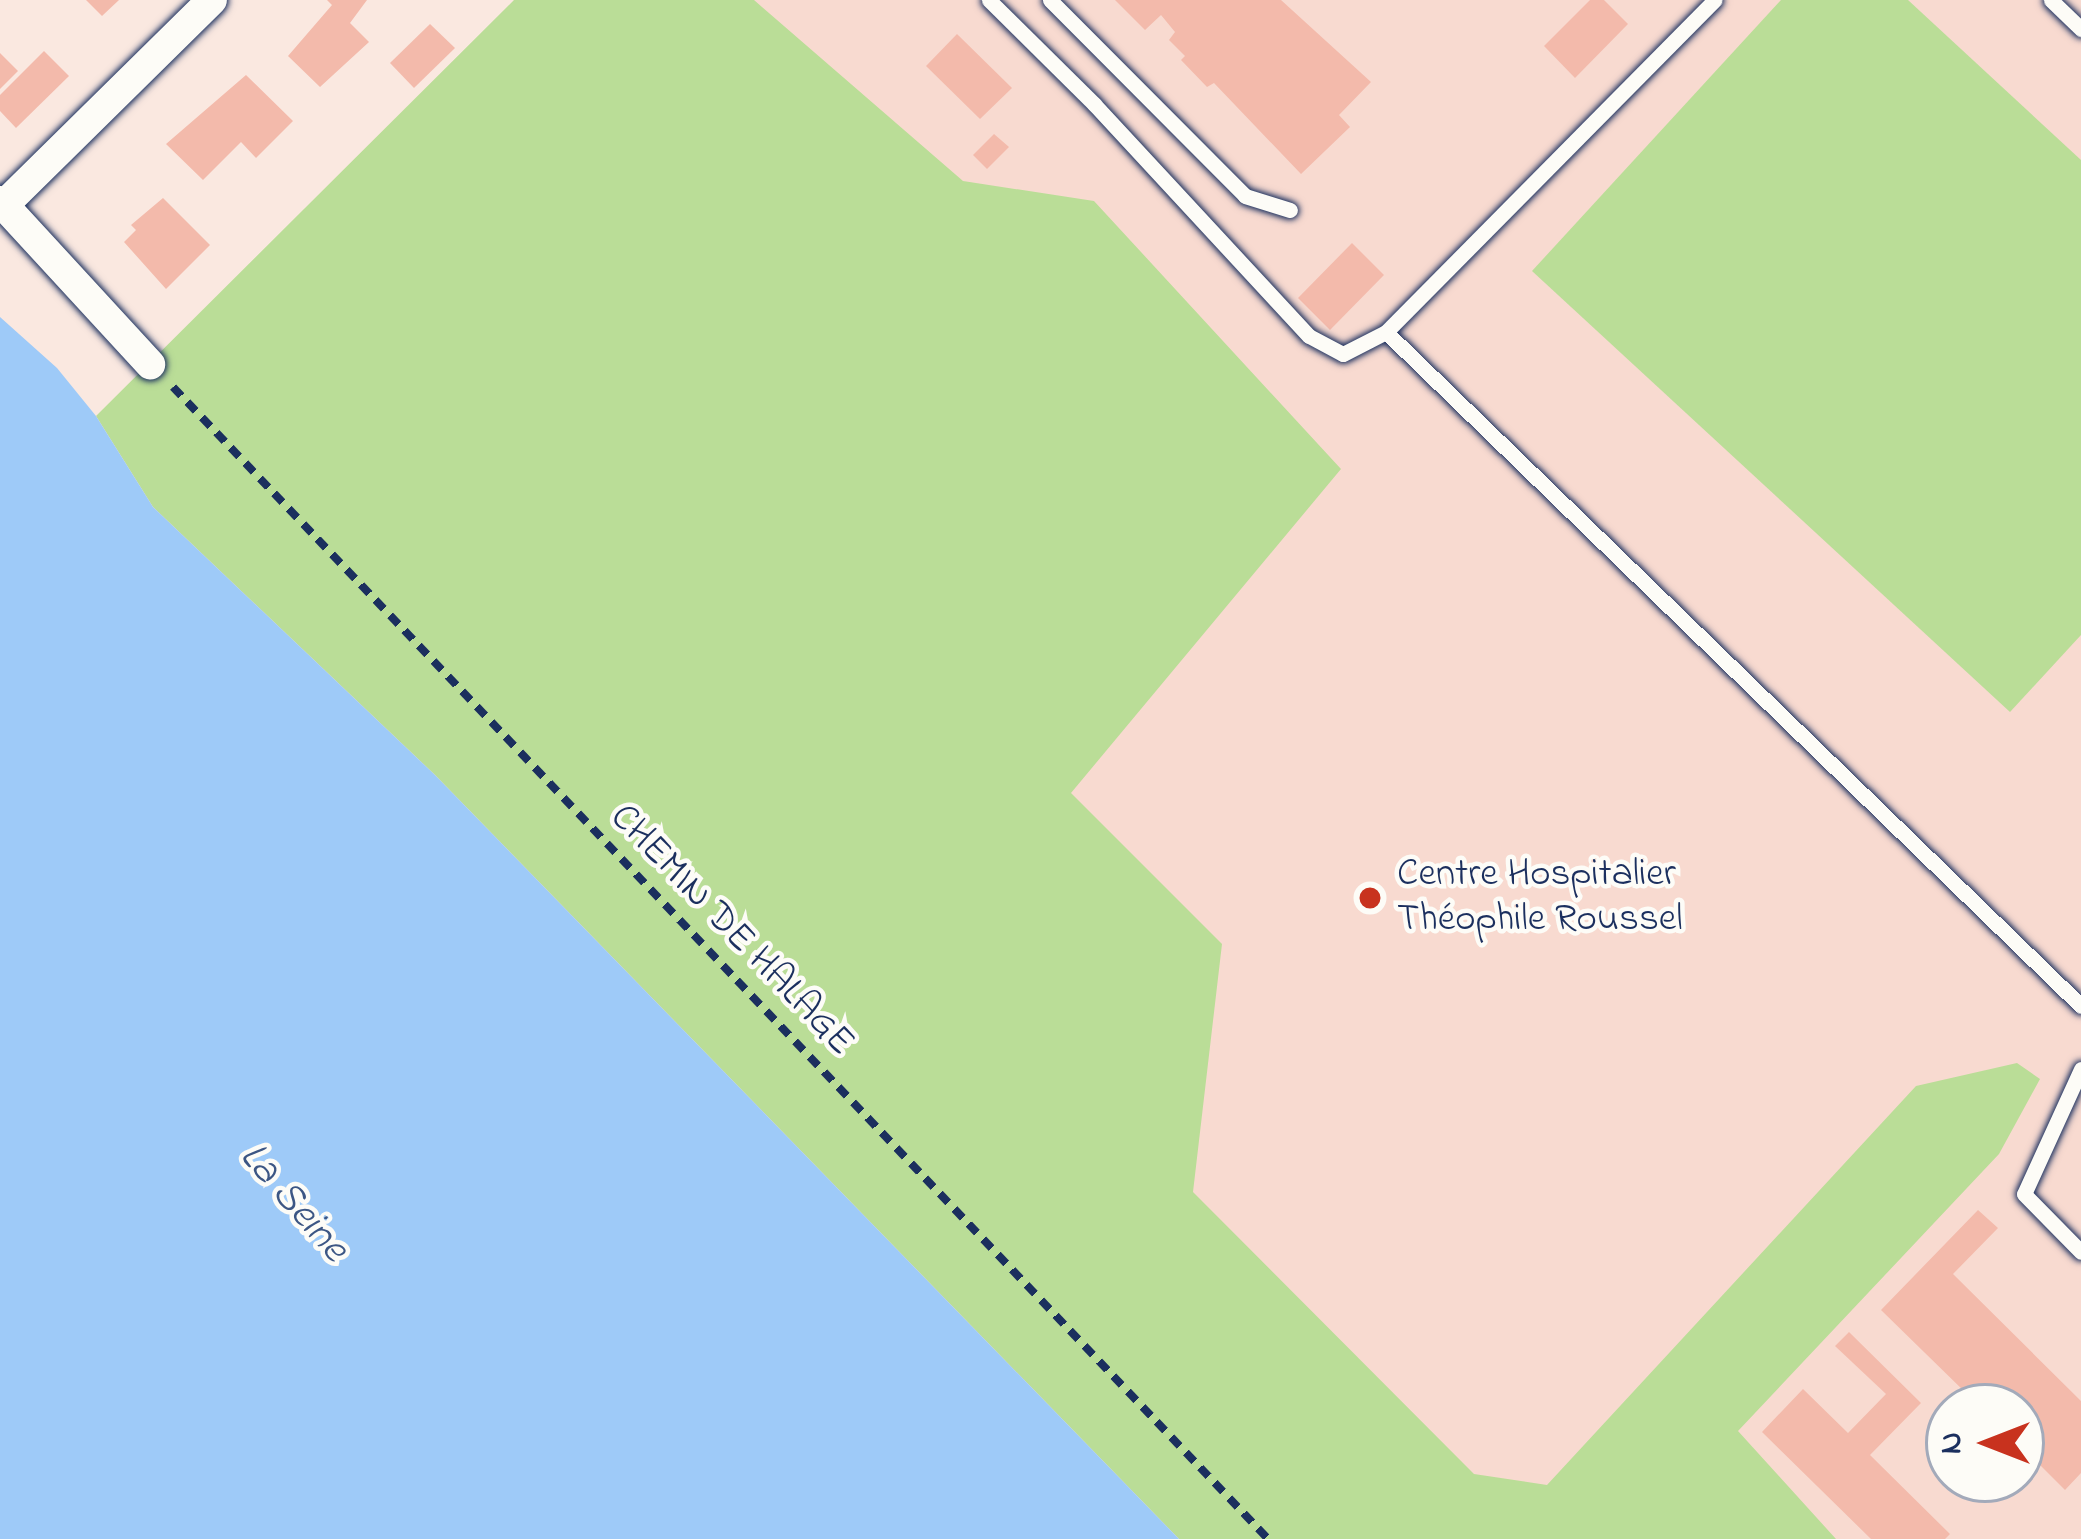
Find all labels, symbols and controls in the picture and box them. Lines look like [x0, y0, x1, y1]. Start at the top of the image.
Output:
street label: CHEMIN DE HALAGE [599, 795, 863, 1067]
place label: Centre Hospitalier Théophile Roussel [1397, 853, 1683, 944]
marker: Centre Hospitalier Théophile Roussel [1354, 882, 1386, 914]
water label: La Seine [228, 1133, 358, 1273]
north arrow [1925, 1383, 2045, 1503]
text: N [1928, 1432, 1976, 1454]

